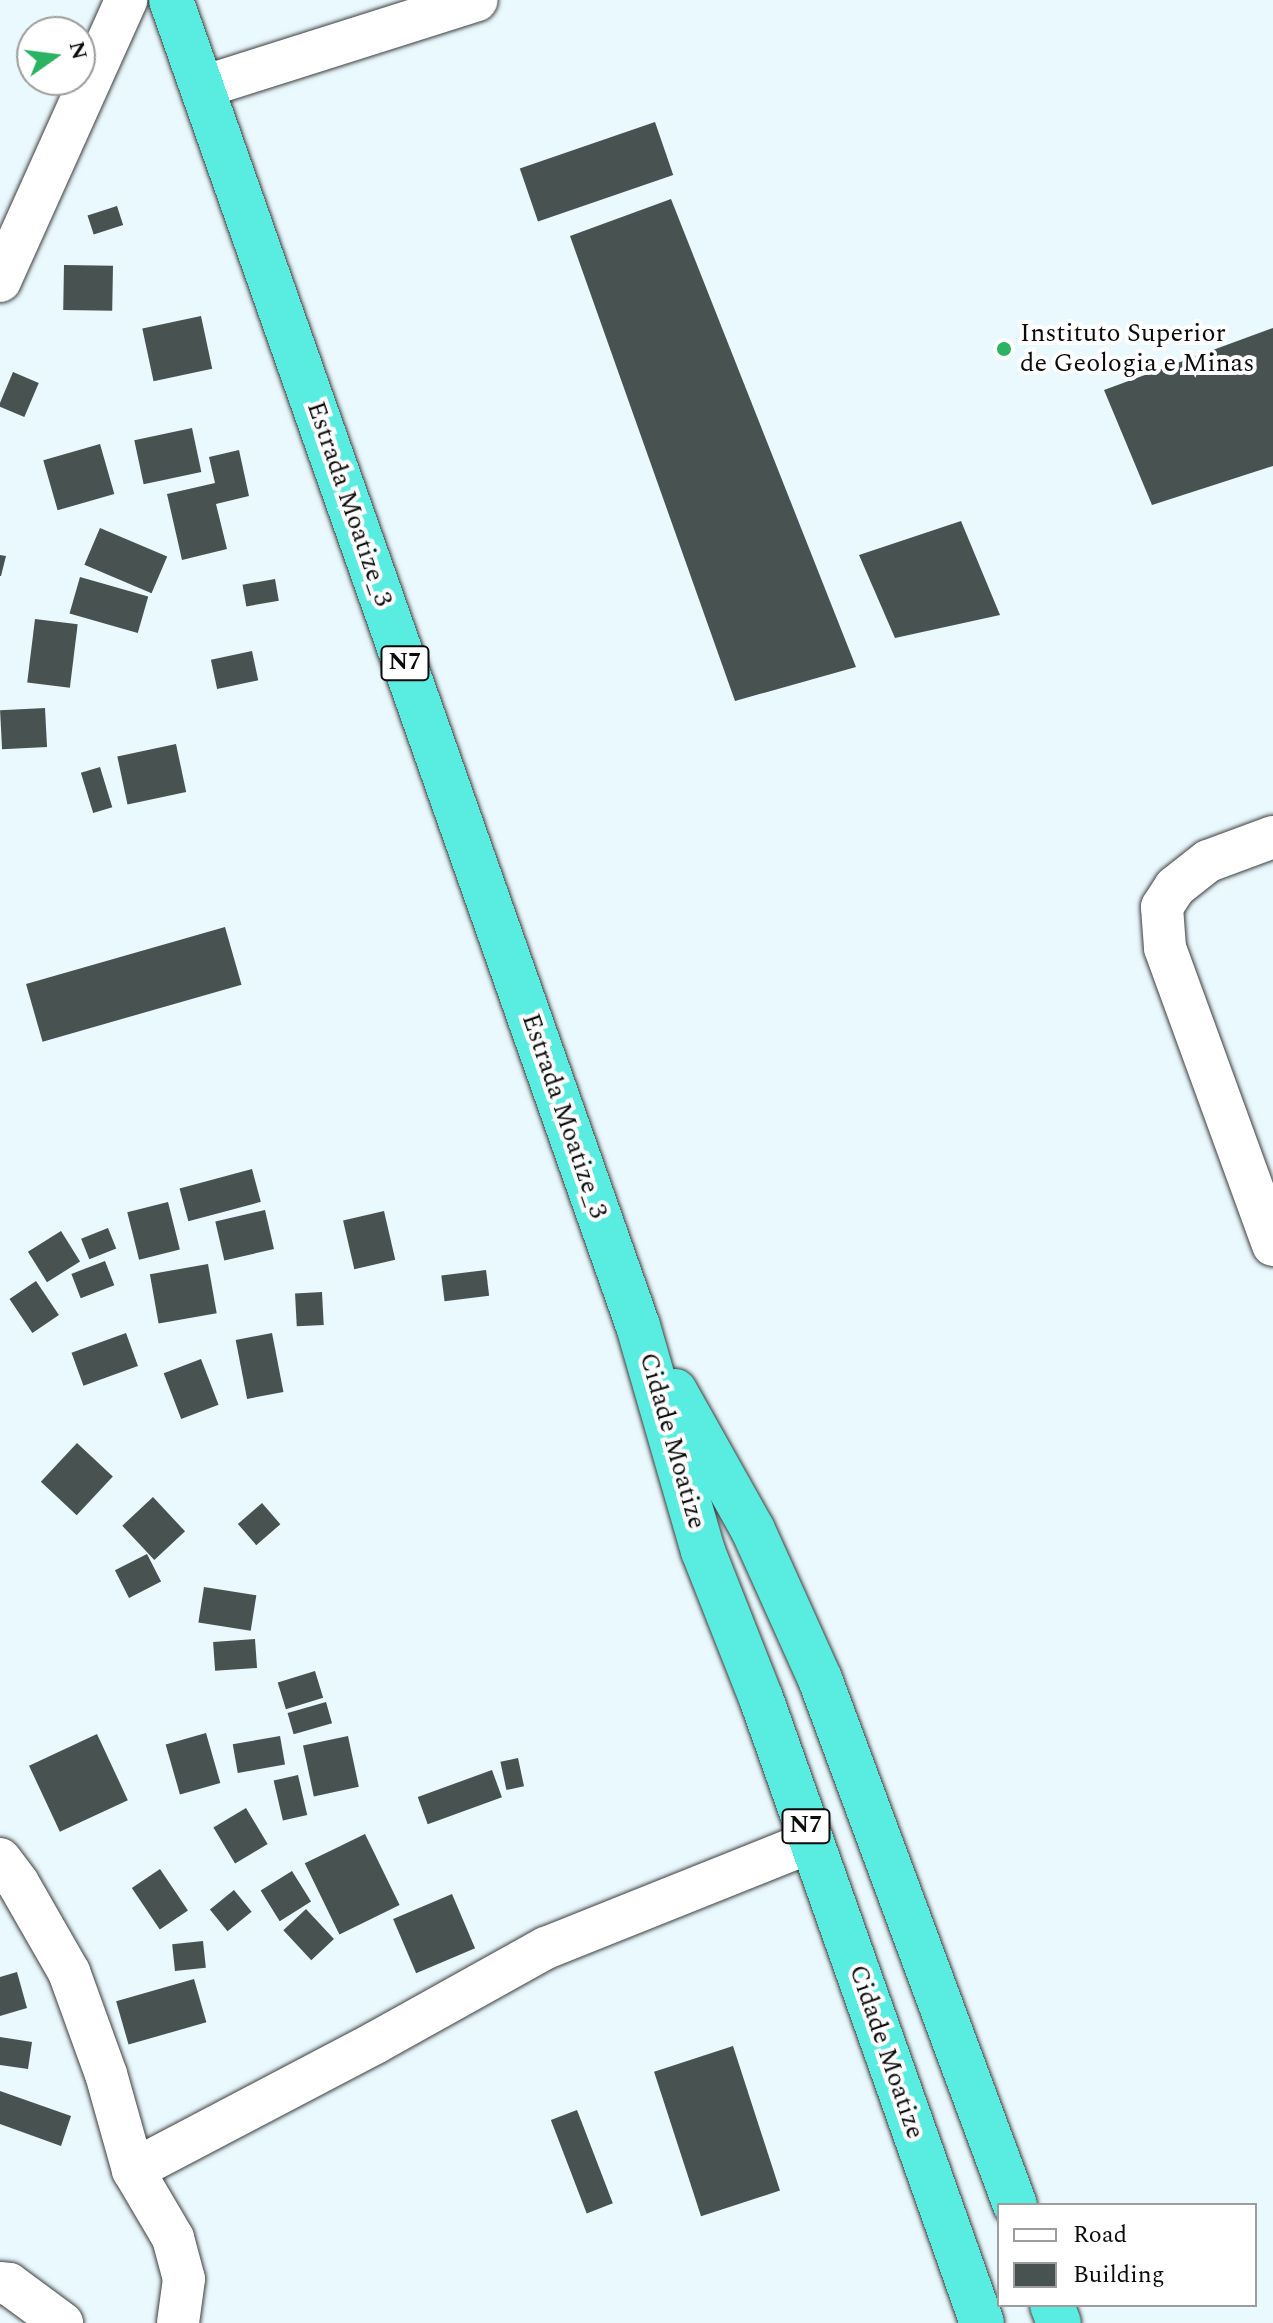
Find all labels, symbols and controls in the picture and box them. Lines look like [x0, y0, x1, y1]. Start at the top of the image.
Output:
north arrow [16, 16, 96, 96]
text: N [60, 38, 96, 63]
place label: Instituto Superior de Geologia e Minas [1020, 318, 1255, 380]
marker: Instituto Superior de Geologia e Minas [995, 340, 1013, 358]
street label: Estrada Moatize_3 [299, 398, 399, 610]
road number: N7 [379, 643, 431, 683]
street label: Estrada Moatize_3 [514, 1010, 614, 1222]
street label: Cidade Moatize [632, 1349, 712, 1533]
road number: N7 [780, 1806, 832, 1846]
street label: Cidade Moatize [842, 1961, 930, 2143]
legend [997, 2203, 1257, 2307]
text: Road [1073, 2217, 1127, 2253]
text: Building [1073, 2257, 1165, 2293]

